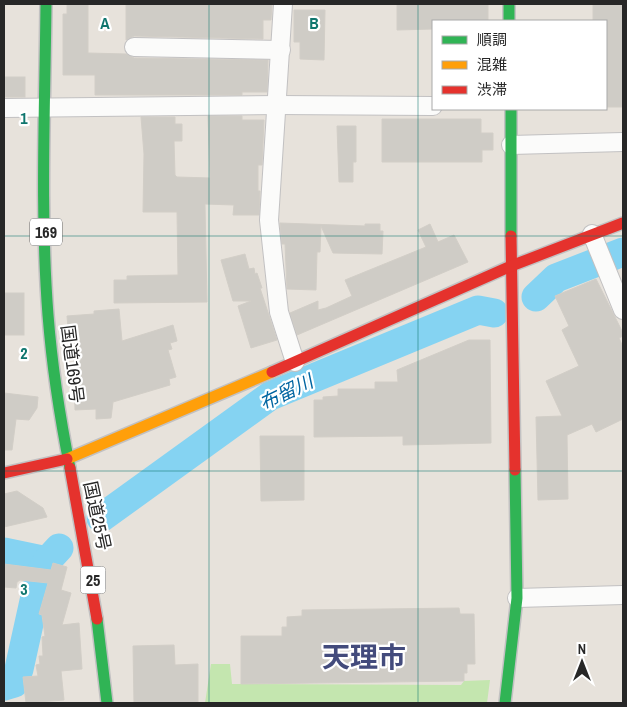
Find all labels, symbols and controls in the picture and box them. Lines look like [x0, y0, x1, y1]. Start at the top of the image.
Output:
text: A [100, 12, 110, 34]
text: B [309, 12, 319, 34]
legend [432, 20, 607, 110]
text: 順調 [477, 29, 507, 50]
text: 混雑 [477, 54, 507, 75]
text: 渋滞 [477, 79, 507, 100]
text: 1 [20, 107, 28, 129]
road number: 169 [30, 218, 62, 246]
street label: 国道169号 [55, 323, 90, 404]
text: 2 [20, 342, 28, 364]
water label: 布留川 [255, 367, 319, 416]
street label: 国道25号 [78, 479, 117, 553]
road number: 25 [80, 566, 106, 594]
text: 3 [20, 578, 28, 600]
north arrow [557, 637, 607, 687]
district label: 天理市 [322, 638, 406, 676]
text: N [578, 640, 586, 658]

